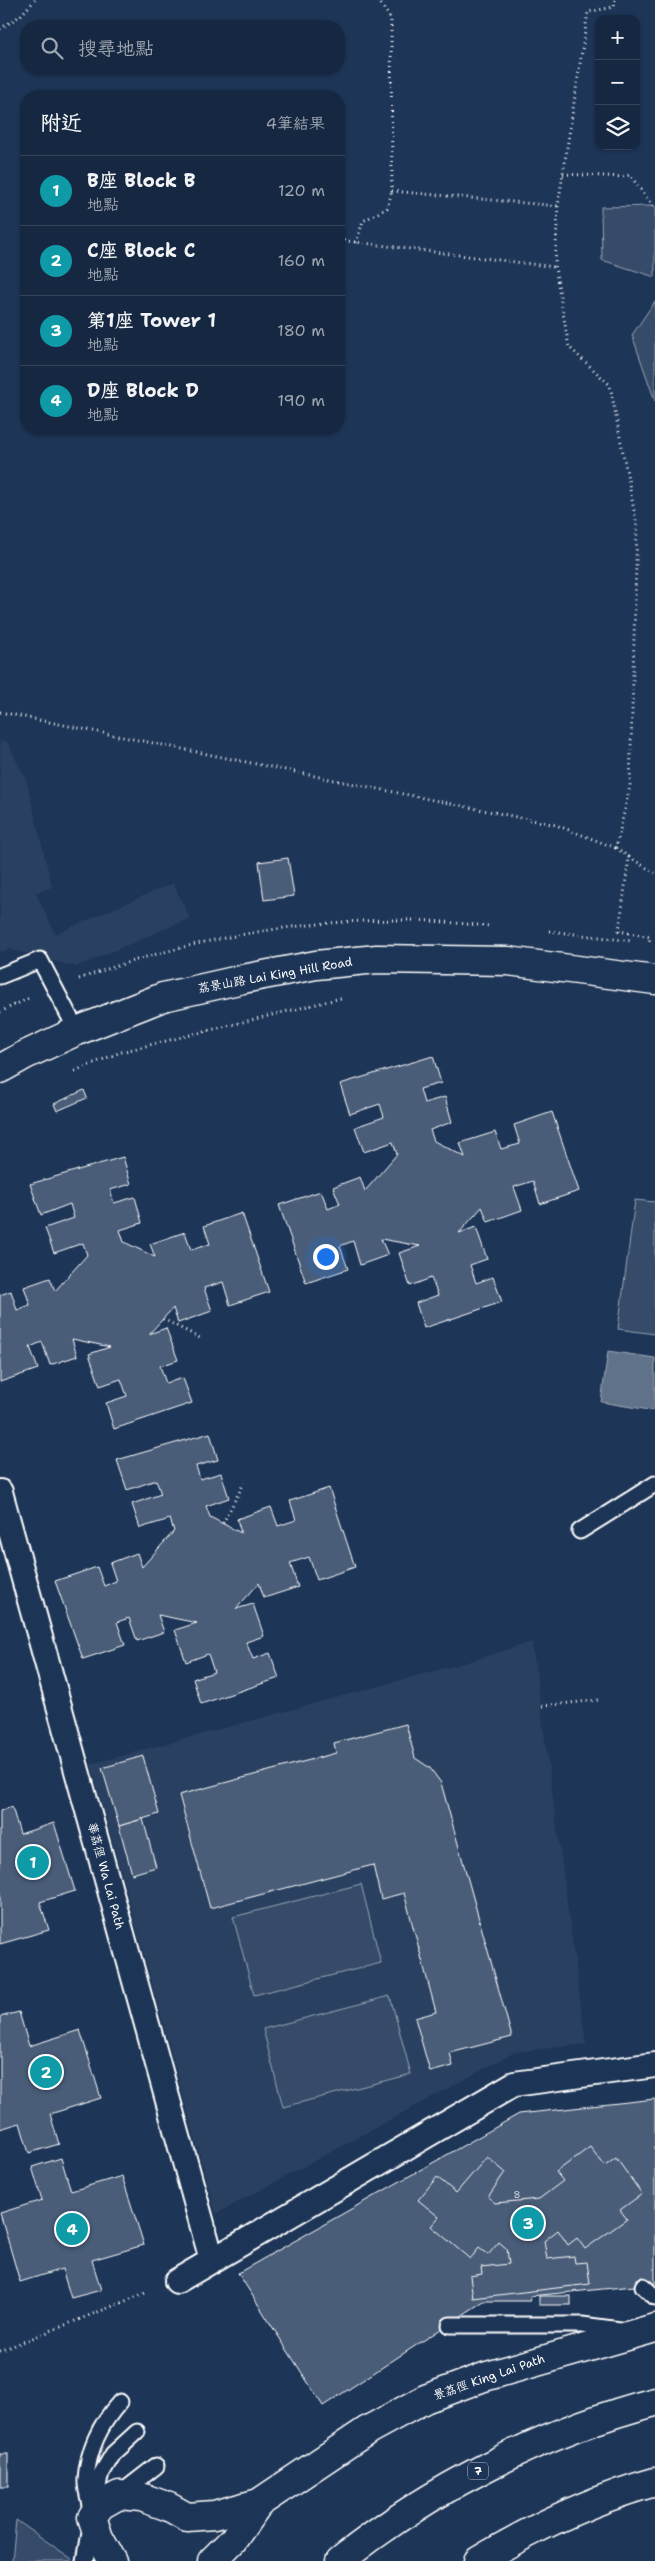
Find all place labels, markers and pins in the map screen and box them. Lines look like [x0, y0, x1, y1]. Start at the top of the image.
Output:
pin: 1 [17, 1843, 49, 1881]
pin: 2 [30, 2053, 62, 2091]
pin: 3 [512, 2204, 544, 2242]
pin: 4 [56, 2210, 88, 2248]

